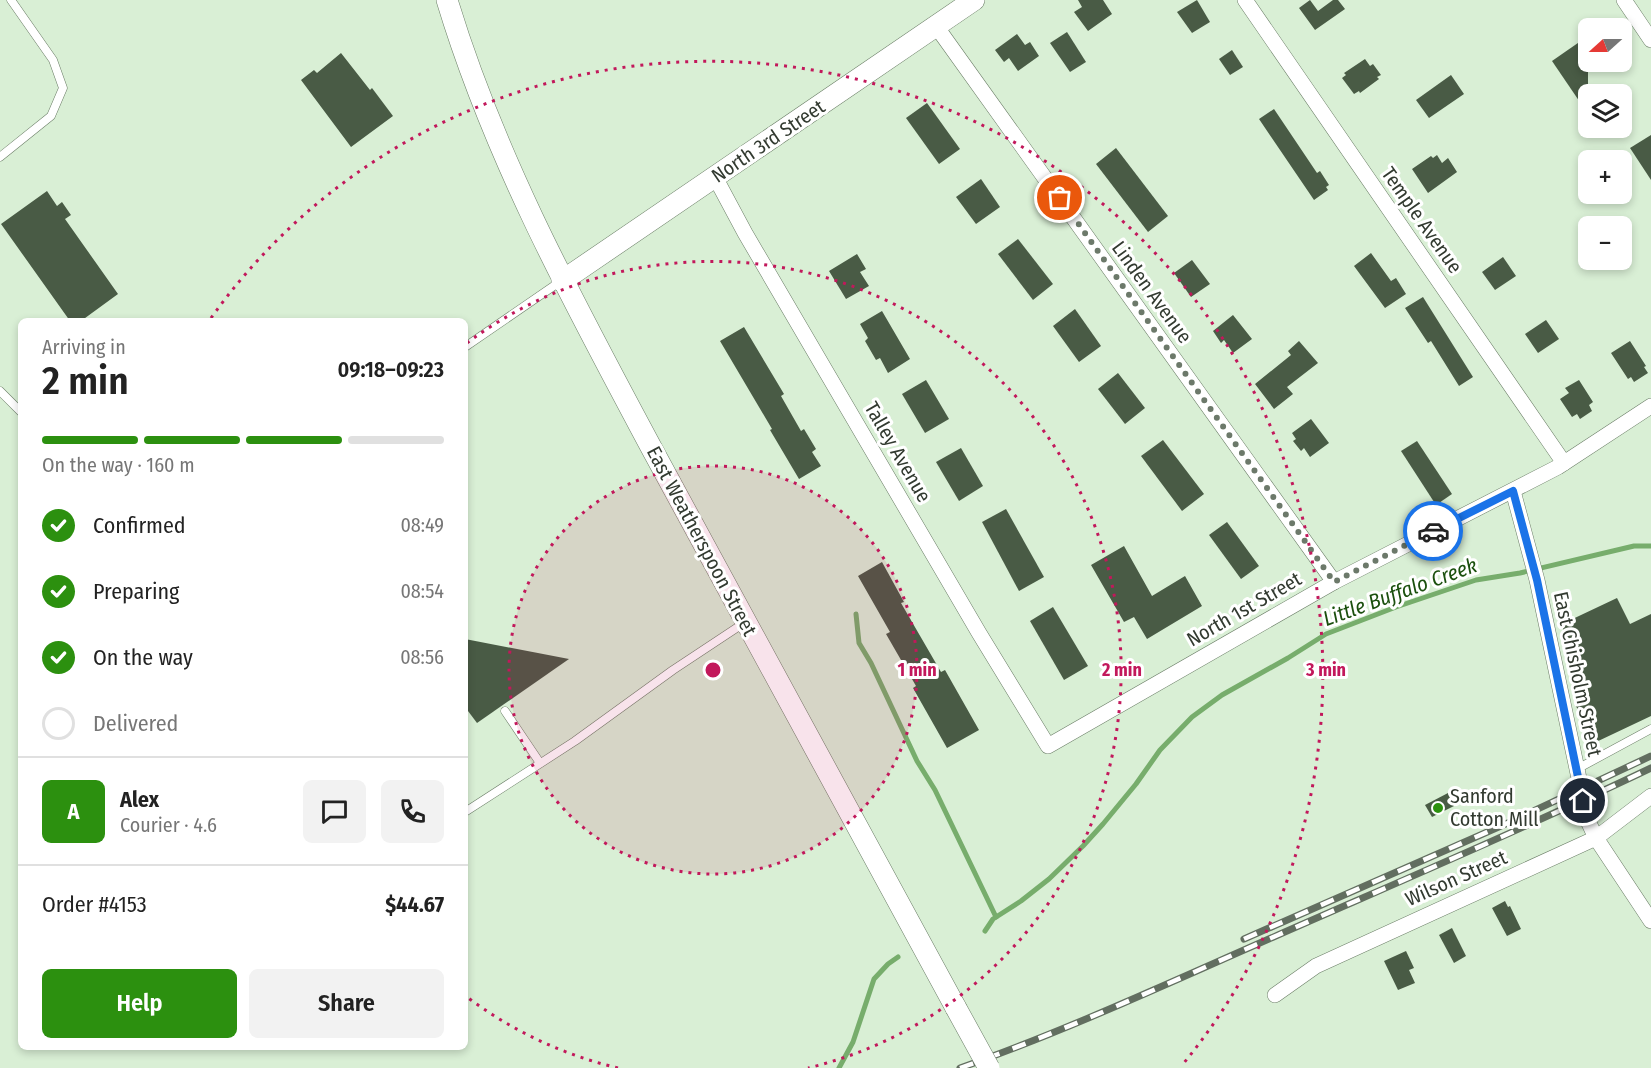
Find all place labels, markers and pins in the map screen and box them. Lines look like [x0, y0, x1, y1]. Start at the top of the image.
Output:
pin [1034, 172, 1085, 223]
centre of rings [703, 660, 723, 680]
pin [1557, 775, 1608, 826]
place label: Sanford Cotton Mill [1450, 784, 1539, 831]
marker: Sanford Cotton Mill [1431, 801, 1445, 815]

